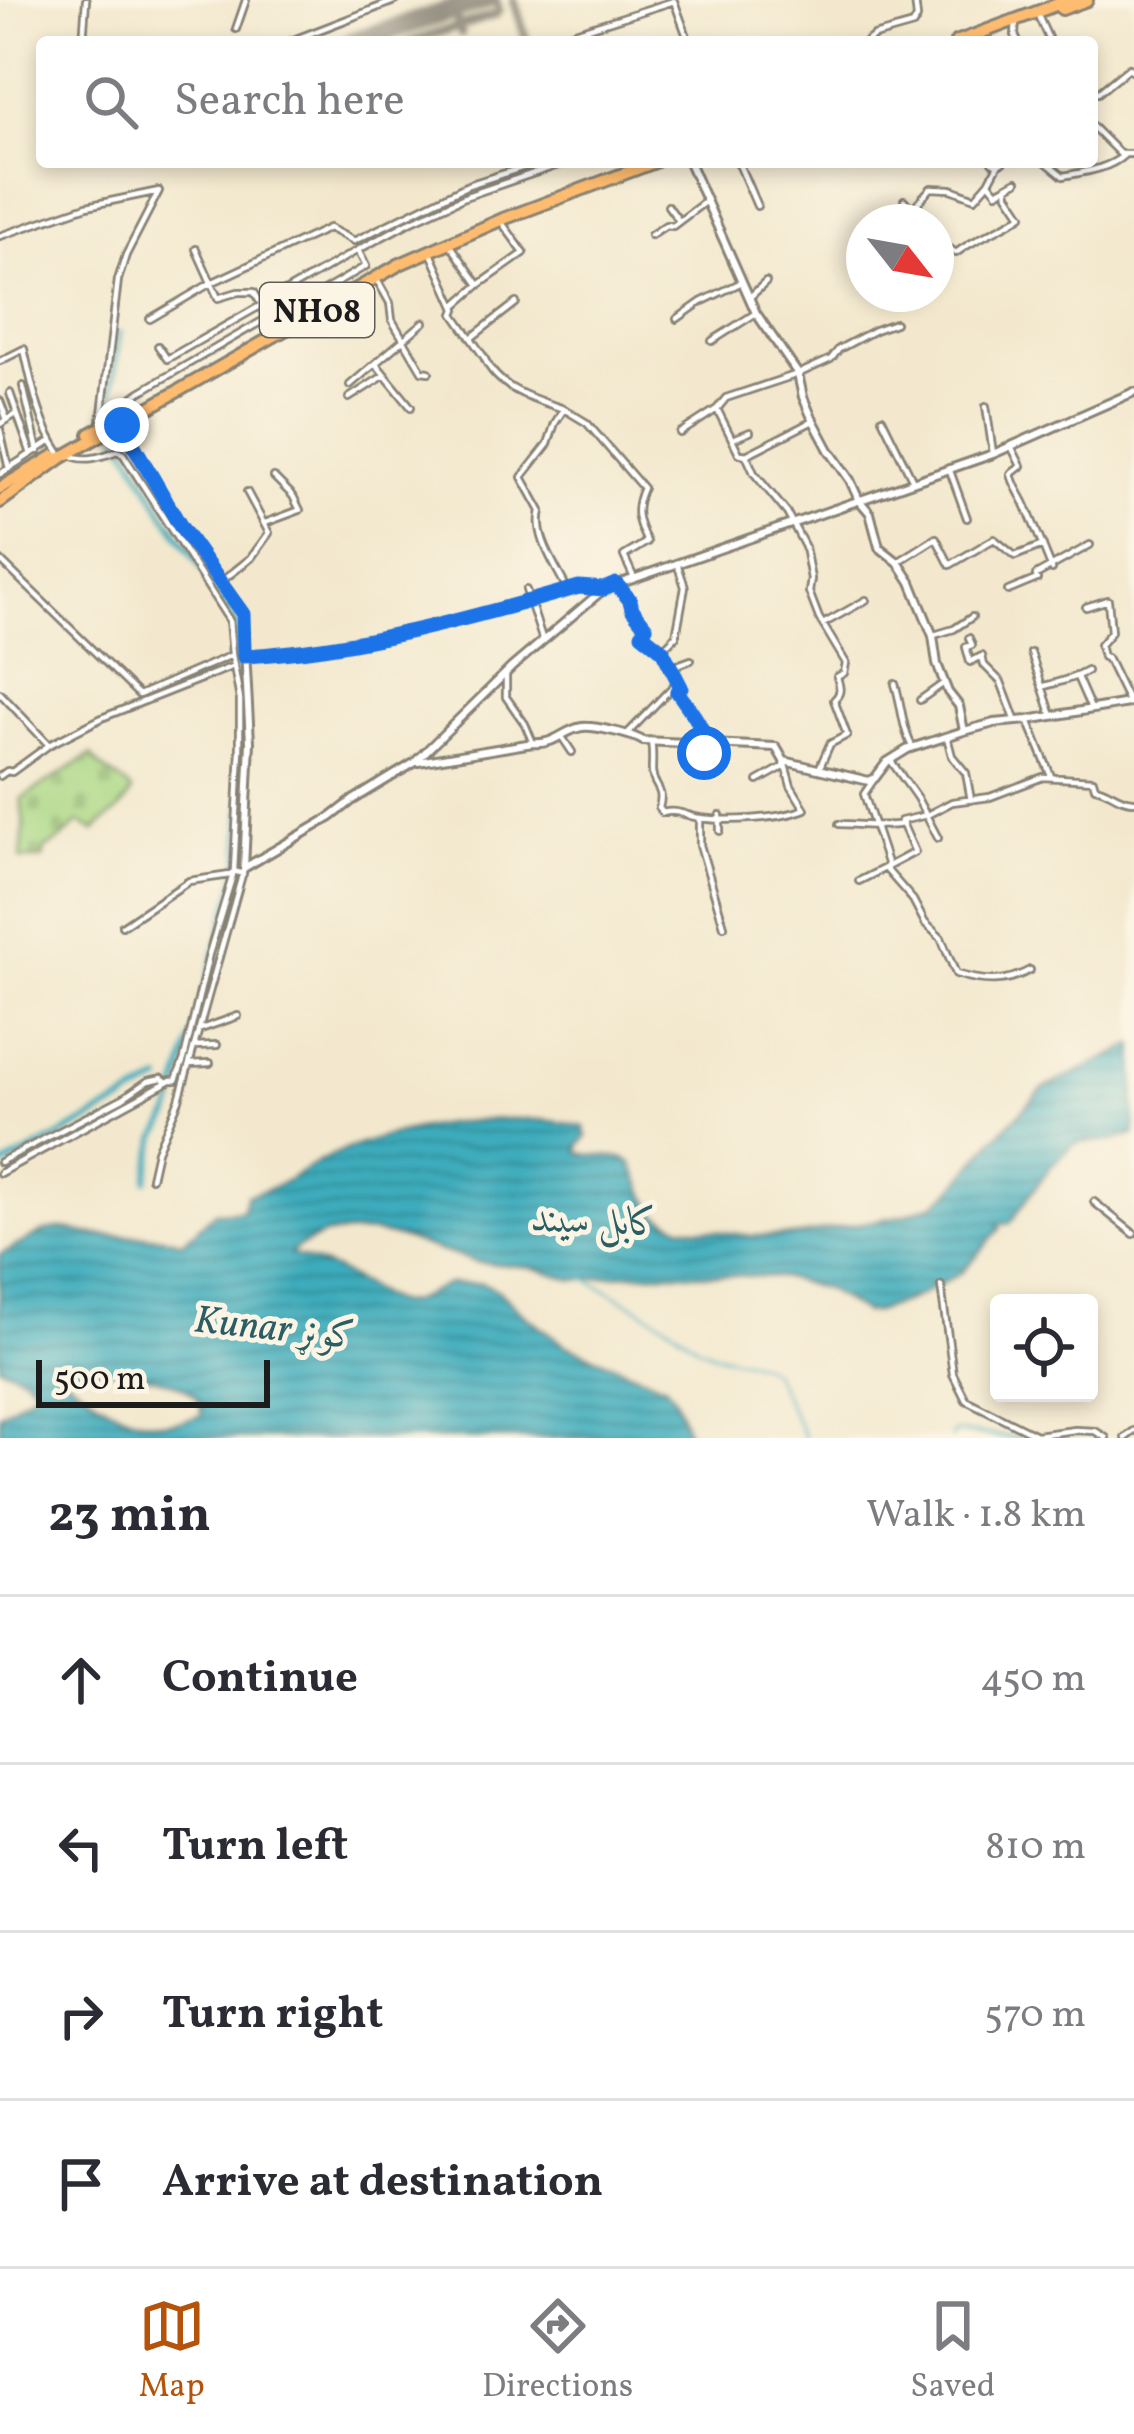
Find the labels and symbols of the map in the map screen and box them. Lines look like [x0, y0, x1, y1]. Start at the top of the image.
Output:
north arrow [846, 204, 954, 312]
road number: NH08 [260, 283, 374, 337]
route end [95, 398, 149, 452]
route start [677, 726, 731, 780]
water label: کابل سيند [530, 1194, 661, 1252]
water label: Kunar کونړ [191, 1294, 362, 1365]
scale bar [36, 1354, 270, 1407]

